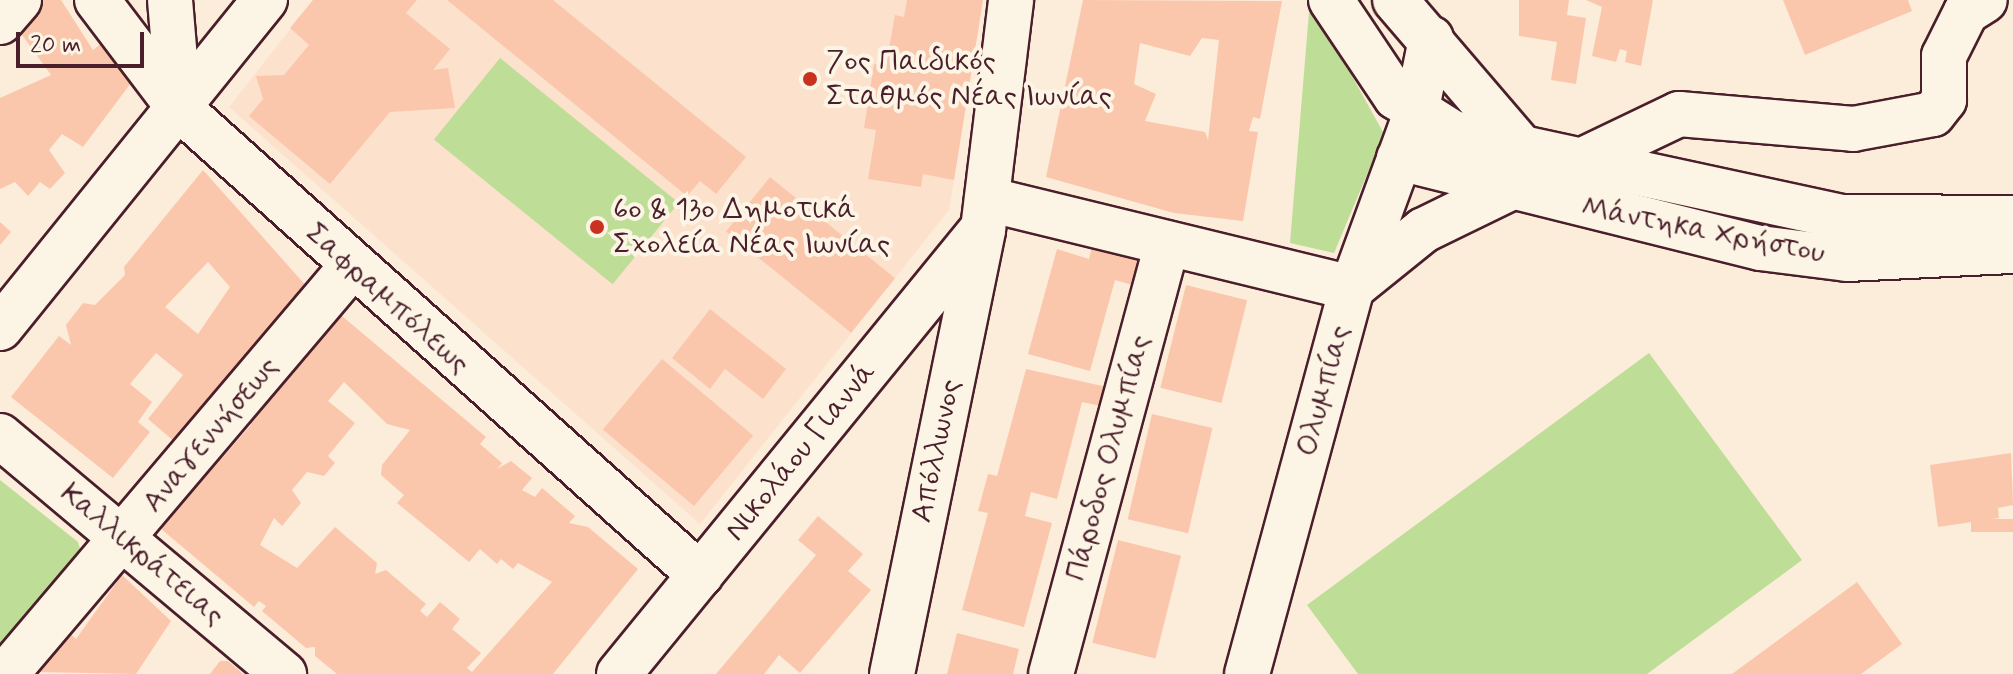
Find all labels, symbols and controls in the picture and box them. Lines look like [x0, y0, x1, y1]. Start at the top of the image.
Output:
scale bar [20, 16, 148, 66]
text: 20 m [30, 30, 81, 61]
place label: 7ος Παιδικός Σταθμός Νέας Ιωνίας [826, 44, 1112, 114]
marker: 7ος Παιδικός Σταθμός Νέας Ιωνίας [801, 70, 819, 88]
street label: Μάντηκα Χρήστου [1578, 190, 1828, 272]
place label: 6ο & 13ο Δημοτικά Σχολεία Νέας Ιωνίας [613, 192, 890, 262]
street label: Σαφραμπόλεως [297, 216, 477, 382]
marker: 6ο & 13ο Δημοτικά Σχολεία Νέας Ιωνίας [588, 218, 606, 236]
street label: Ολυμπίας [1289, 321, 1359, 461]
street label: Πάροδος Ολυμπίας [1059, 331, 1159, 585]
street label: Αναγεννήσεως [135, 350, 287, 520]
street label: Νικολάου Γιαννά [718, 355, 884, 549]
street label: Απόλλωνος [904, 376, 970, 526]
street label: Καλλικράτειας [52, 476, 232, 634]

